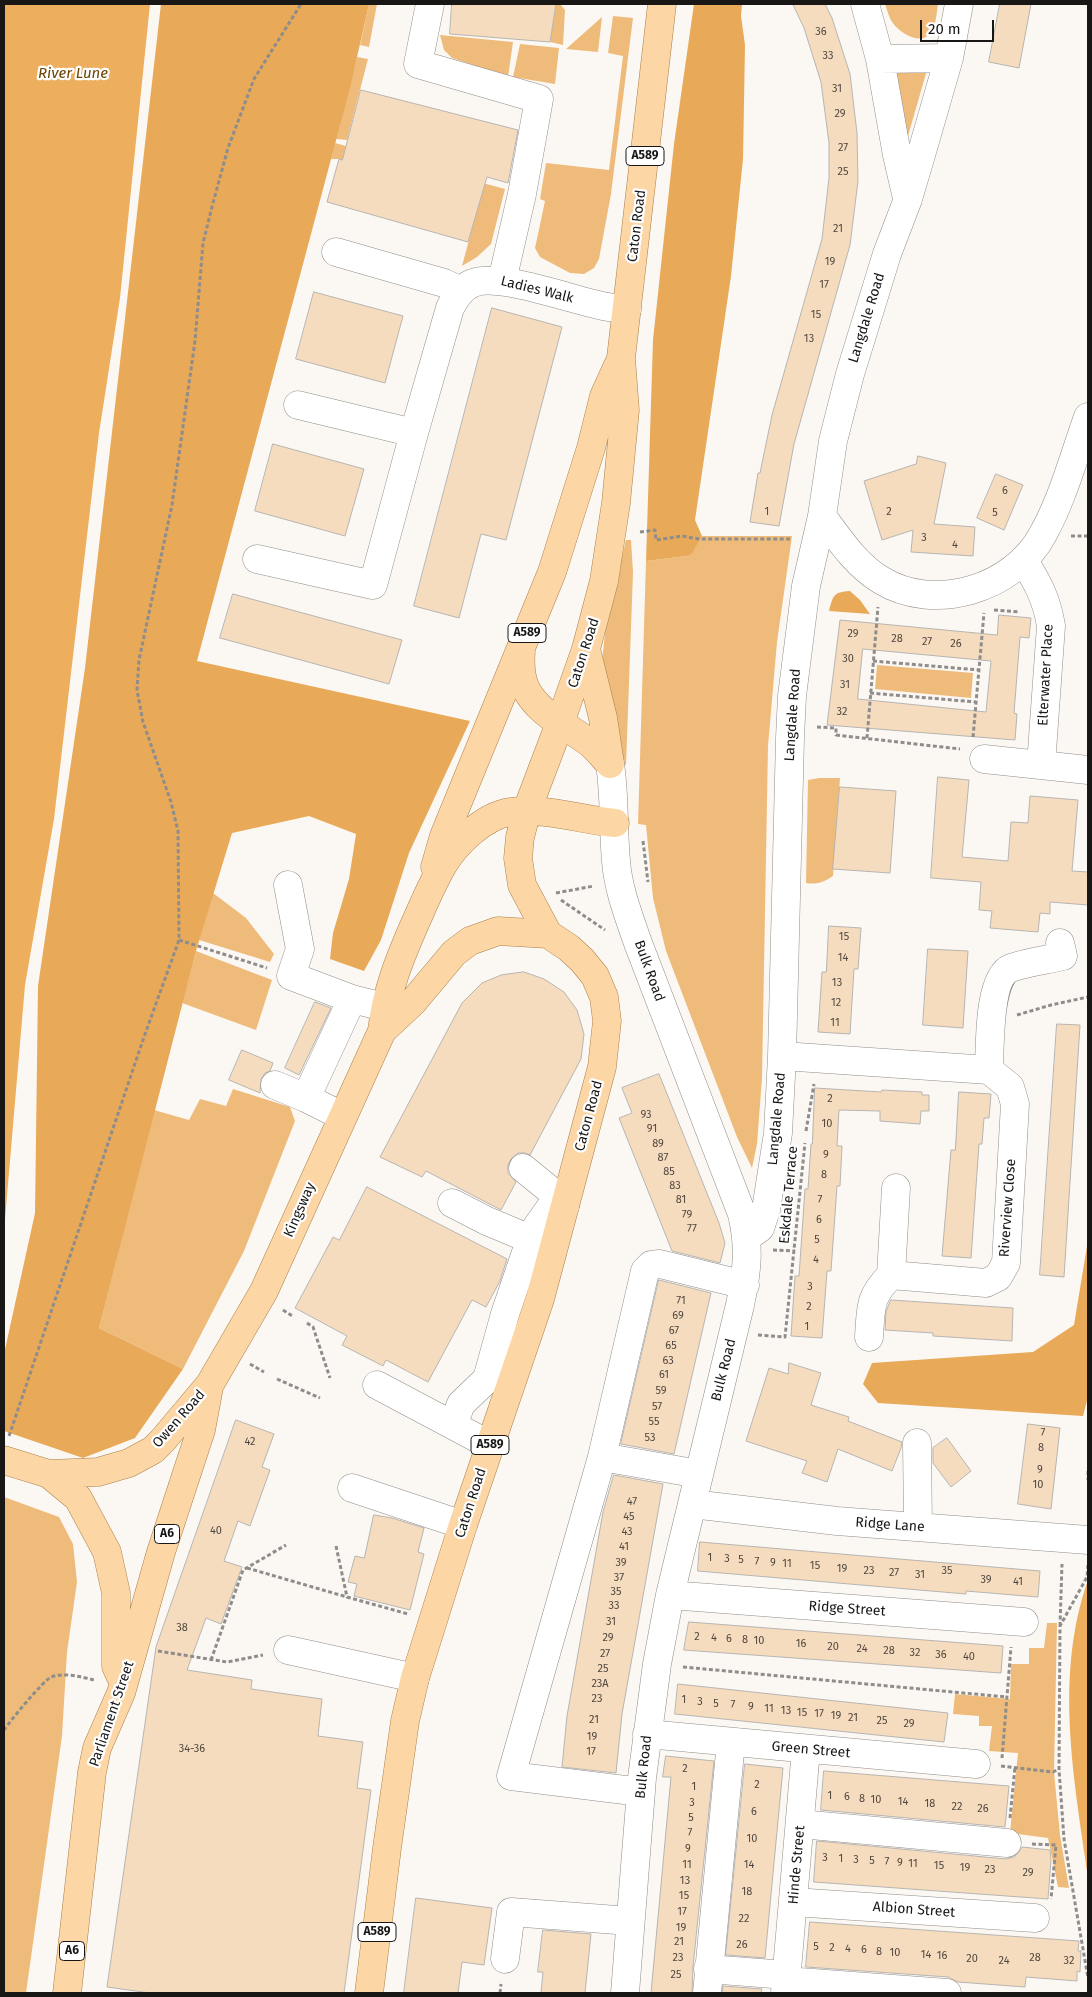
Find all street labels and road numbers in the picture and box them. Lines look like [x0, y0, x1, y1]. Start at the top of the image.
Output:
road number: A589 [626, 146, 664, 166]
street label: Caton Road [624, 189, 650, 263]
street label: Langdale Road [845, 271, 889, 365]
street label: Ladies Walk [499, 273, 575, 307]
street label: Caton Road [565, 616, 603, 690]
road number: A589 [508, 624, 546, 642]
street label: Elterwater Place [1035, 624, 1057, 726]
street label: Langdale Road [781, 668, 805, 762]
street label: Bulk Road [630, 938, 668, 1004]
street label: Langdale Road [765, 1072, 789, 1166]
street label: Caton Road [571, 1079, 607, 1153]
street label: Eskdale Terrace [776, 1145, 802, 1245]
street label: Riverview Close [996, 1158, 1020, 1258]
street label: Kingsway [280, 1180, 320, 1240]
street label: Bulk Road [708, 1337, 740, 1403]
street label: Owen Road [149, 1386, 209, 1452]
road number: A589 [471, 1436, 509, 1454]
street label: Caton Road [452, 1466, 490, 1540]
street label: Ridge Lane [855, 1514, 925, 1536]
road number: A6 [154, 1525, 180, 1544]
street label: Ridge Street [808, 1598, 886, 1620]
street label: Parliament Street [86, 1659, 138, 1769]
street label: Bulk Road [632, 1734, 656, 1800]
street label: Green Street [771, 1738, 851, 1762]
street label: Hinde Street [785, 1825, 809, 1905]
street label: Albion Street [872, 1899, 956, 1921]
road number: A589 [358, 1922, 396, 1941]
road number: A6 [60, 1942, 84, 1960]

